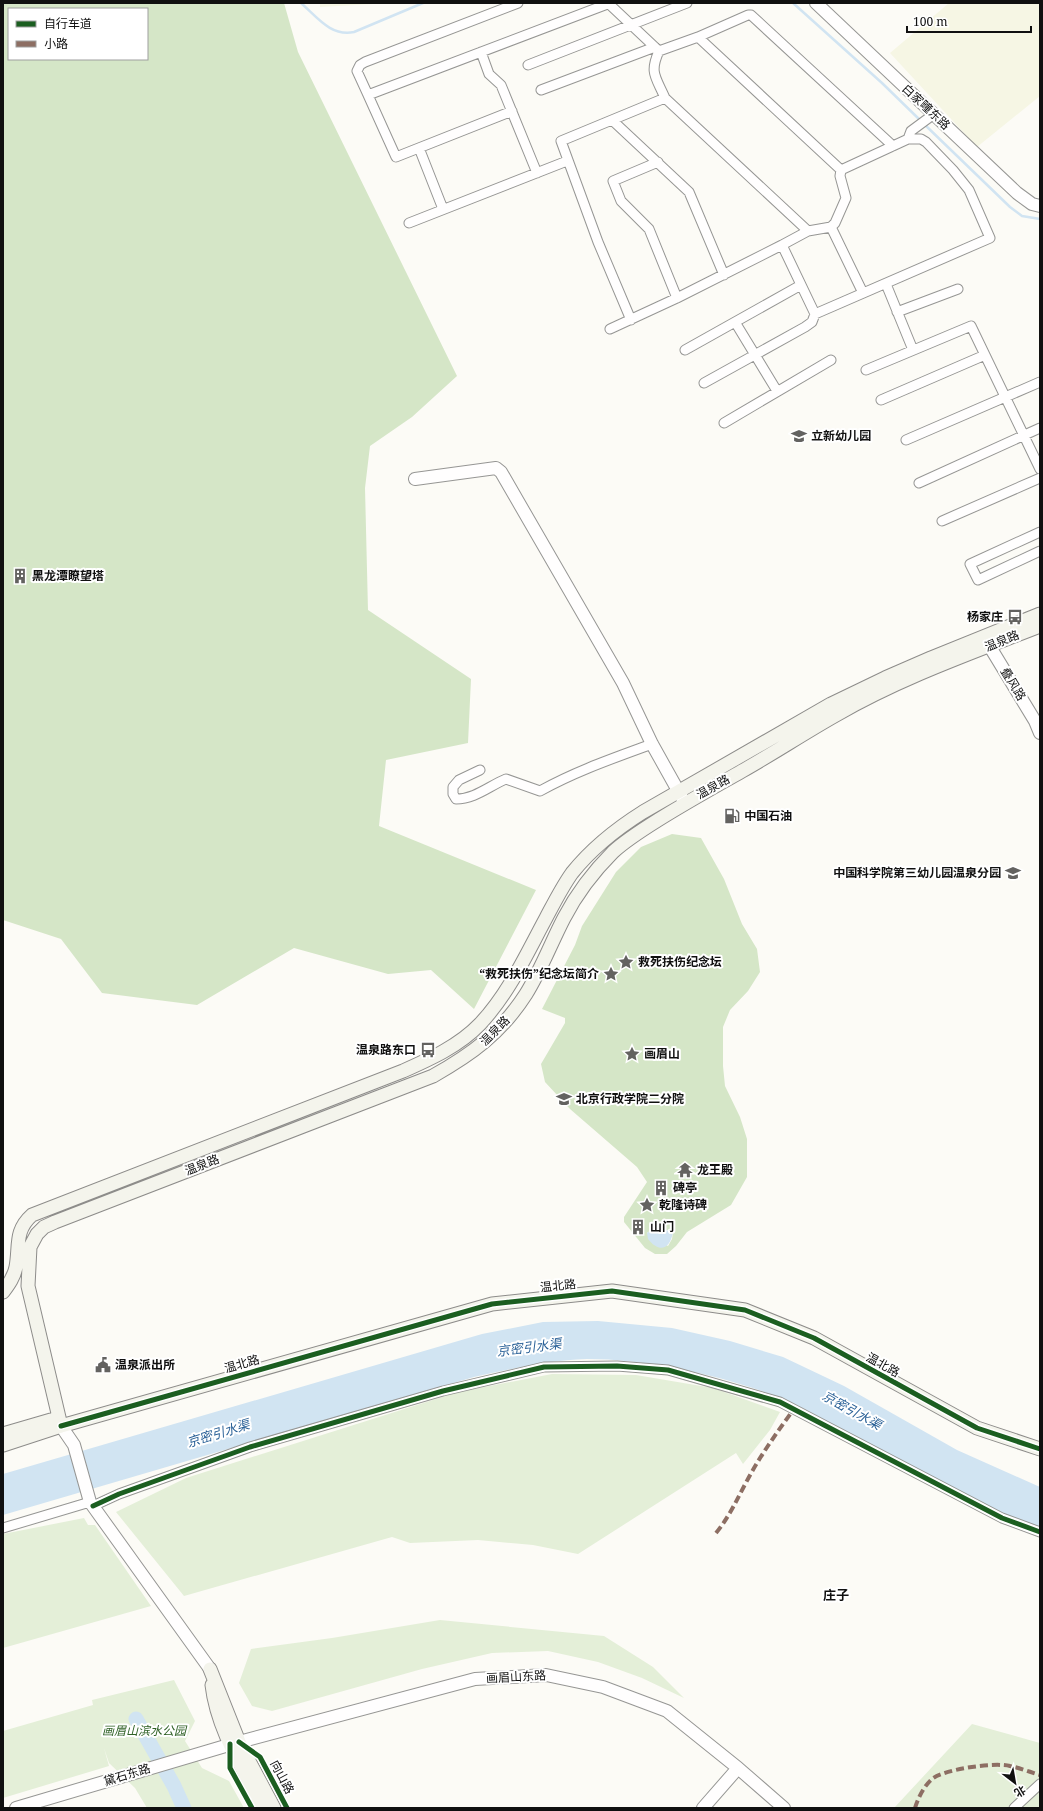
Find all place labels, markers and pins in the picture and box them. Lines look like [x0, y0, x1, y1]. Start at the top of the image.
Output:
school or university icon: 立新幼儿园 [790, 427, 808, 445]
place label: 立新幼儿园 [811, 427, 871, 444]
building icon: 黑龙潭瞭望塔 [11, 567, 29, 585]
place label: 黑龙潭瞭望塔 [32, 567, 104, 584]
place label: 杨家庄 [967, 608, 1003, 625]
bus stop icon: 杨家庄 [1006, 608, 1024, 626]
fuel station icon: 中国石油 [723, 807, 741, 825]
place label: 中国石油 [744, 807, 792, 824]
place label: 中国科学院第三幼儿园温泉分园 [833, 864, 1001, 881]
school or university icon: 中国科学院第三幼儿园温泉分园 [1004, 864, 1022, 882]
place icon: 救死扶伤纪念坛 [617, 953, 635, 971]
place label: 救死扶伤纪念坛 [638, 953, 722, 970]
place label: “救死扶伤”纪念坛简介 [479, 965, 599, 982]
place icon: “救死扶伤”纪念坛简介 [602, 965, 620, 983]
place label: 温泉路东口 [356, 1041, 416, 1058]
bus stop icon: 温泉路东口 [419, 1041, 437, 1059]
place icon: 画眉山 [623, 1045, 641, 1063]
place label: 画眉山 [644, 1045, 680, 1062]
school or university icon: 北京行政学院二分院 [555, 1090, 573, 1108]
place label: 北京行政学院二分院 [576, 1090, 684, 1107]
temple icon: 龙王殿 [676, 1161, 694, 1179]
place label: 龙王殿 [697, 1161, 733, 1178]
building icon: 碑亭 [652, 1179, 670, 1197]
place label: 碑亭 [673, 1179, 697, 1196]
place icon: 乾隆诗碑 [638, 1196, 656, 1214]
place label: 乾隆诗碑 [659, 1196, 707, 1213]
building icon: 山门 [629, 1218, 647, 1236]
place label: 山门 [650, 1218, 674, 1235]
public building icon: 温泉派出所 [94, 1356, 112, 1374]
place label: 温泉派出所 [115, 1356, 175, 1373]

